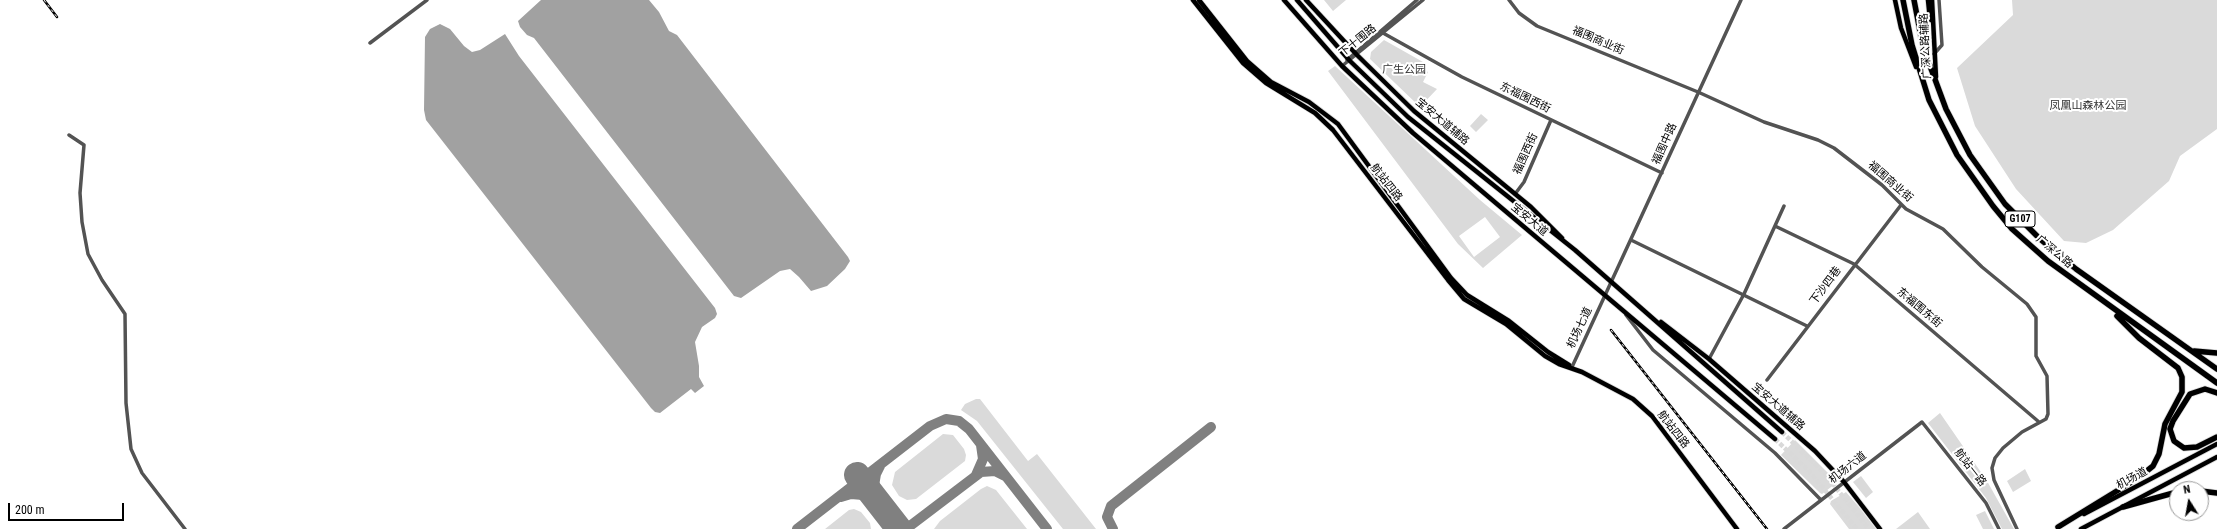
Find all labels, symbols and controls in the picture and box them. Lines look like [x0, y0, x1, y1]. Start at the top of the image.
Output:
street label: 广深公路辅路 [1918, 13, 1934, 79]
street label: 下十围路 [1337, 22, 1379, 60]
street label: 福围商业街 [1570, 24, 1626, 58]
park label: 广生公园 [1382, 63, 1426, 77]
street label: 东福围西街 [1497, 80, 1553, 116]
street label: 宝安大道辅路 [1412, 96, 1472, 148]
park label: 凤凰山森林公园 [2050, 99, 2126, 113]
street label: 福围中路 [1650, 121, 1680, 167]
street label: 福围西街 [1511, 131, 1541, 177]
street label: 福围商业街 [1865, 159, 1915, 205]
street label: 航站四路 [1367, 162, 1405, 204]
street label: 宝安大道 [1508, 201, 1550, 239]
road number: G107 [2005, 211, 2035, 227]
street label: 广深公路 [2033, 233, 2075, 271]
street label: 下沙四巷 [1807, 264, 1845, 308]
street label: 东福围东街 [1894, 285, 1944, 331]
street label: 机场七道 [1565, 305, 1595, 351]
street label: 宝安大道辅路 [1749, 380, 1807, 434]
street label: 航站四路 [1654, 409, 1692, 451]
street label: 航站一路 [1951, 447, 1989, 489]
street label: 机场六道 [1827, 449, 1869, 487]
street label: 机场道 [2114, 465, 2150, 493]
north arrow [2169, 481, 2209, 521]
text: N [2182, 483, 2191, 497]
scale bar [10, 495, 126, 521]
text: 200 m [15, 503, 45, 517]

